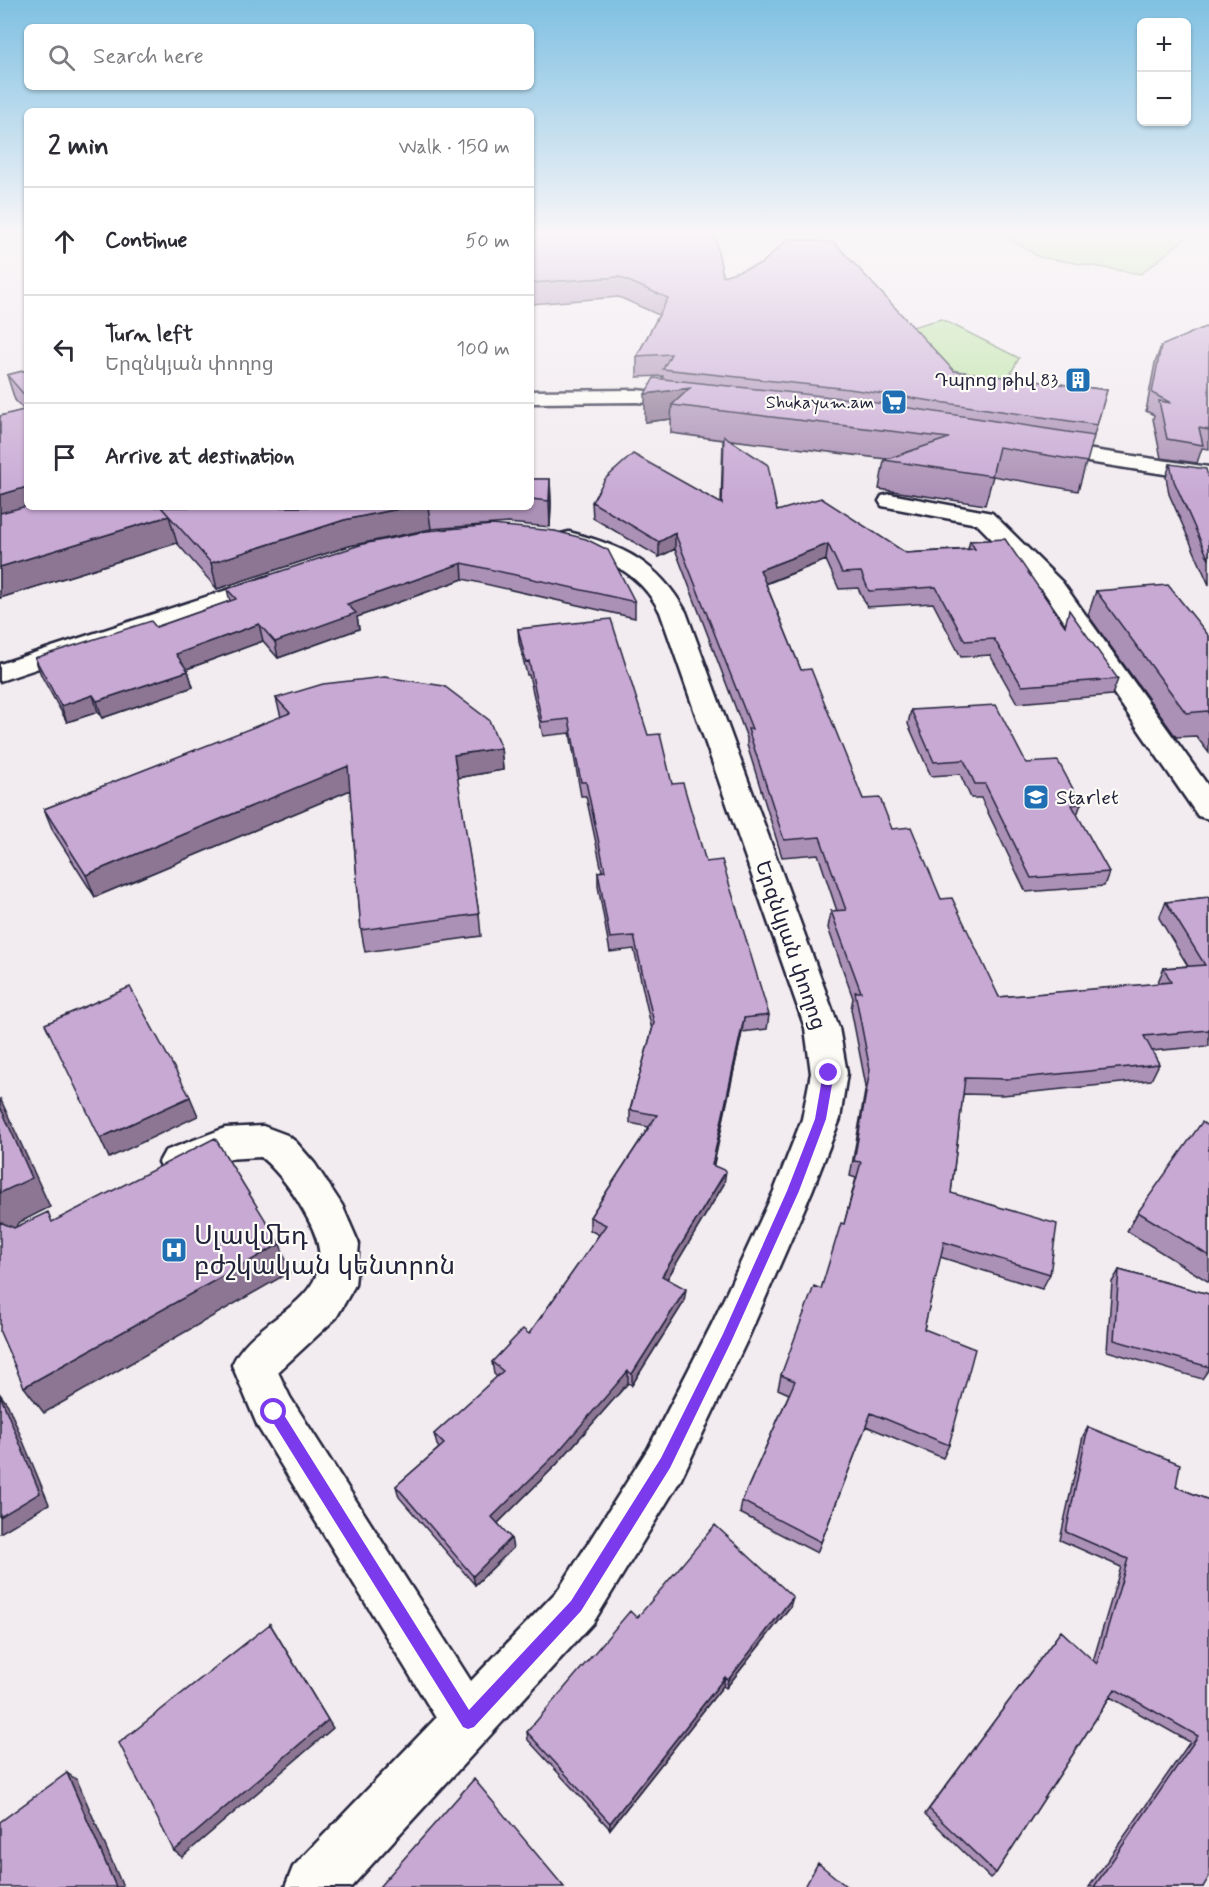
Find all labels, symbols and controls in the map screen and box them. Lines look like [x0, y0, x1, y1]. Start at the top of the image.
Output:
map controls [1137, 18, 1191, 126]
button: + [1137, 18, 1191, 72]
search box [24, 24, 534, 90]
icon: search [45, 41, 78, 74]
text: Search here [93, 43, 204, 71]
button: − [1137, 72, 1191, 126]
text: 2 min [48, 130, 109, 164]
text: Walk · 150 m [398, 134, 510, 161]
icon: ahead [48, 225, 81, 258]
text: Continue [105, 227, 187, 255]
text: 50 m [465, 228, 510, 255]
text: Turn left [105, 321, 193, 349]
icon: left [48, 333, 81, 366]
text: 100 m [456, 336, 510, 363]
text: Երզնկյան փողոց [105, 351, 274, 378]
building icon: Դպրոց թիվ 83 [1063, 365, 1093, 395]
place label: Դպրոց թիվ 83 [934, 369, 1058, 393]
supermarket icon: Shukayum.am [879, 387, 909, 417]
place label: Shukayum.am [766, 391, 874, 415]
icon: arrive [48, 441, 81, 474]
text: Arrive at destination [105, 443, 295, 471]
school or university icon: Starlet [1021, 782, 1051, 812]
place label: Starlet [1056, 784, 1119, 812]
street label: Երզնկյան փողոց [748, 857, 832, 1034]
route end [815, 1059, 841, 1085]
place label: Սլավմեդ բժշկական կենտրոն [194, 1220, 455, 1284]
hospital icon: Սլավմեդ բժշկական կենտրոն [159, 1235, 189, 1265]
route start [260, 1398, 286, 1424]

